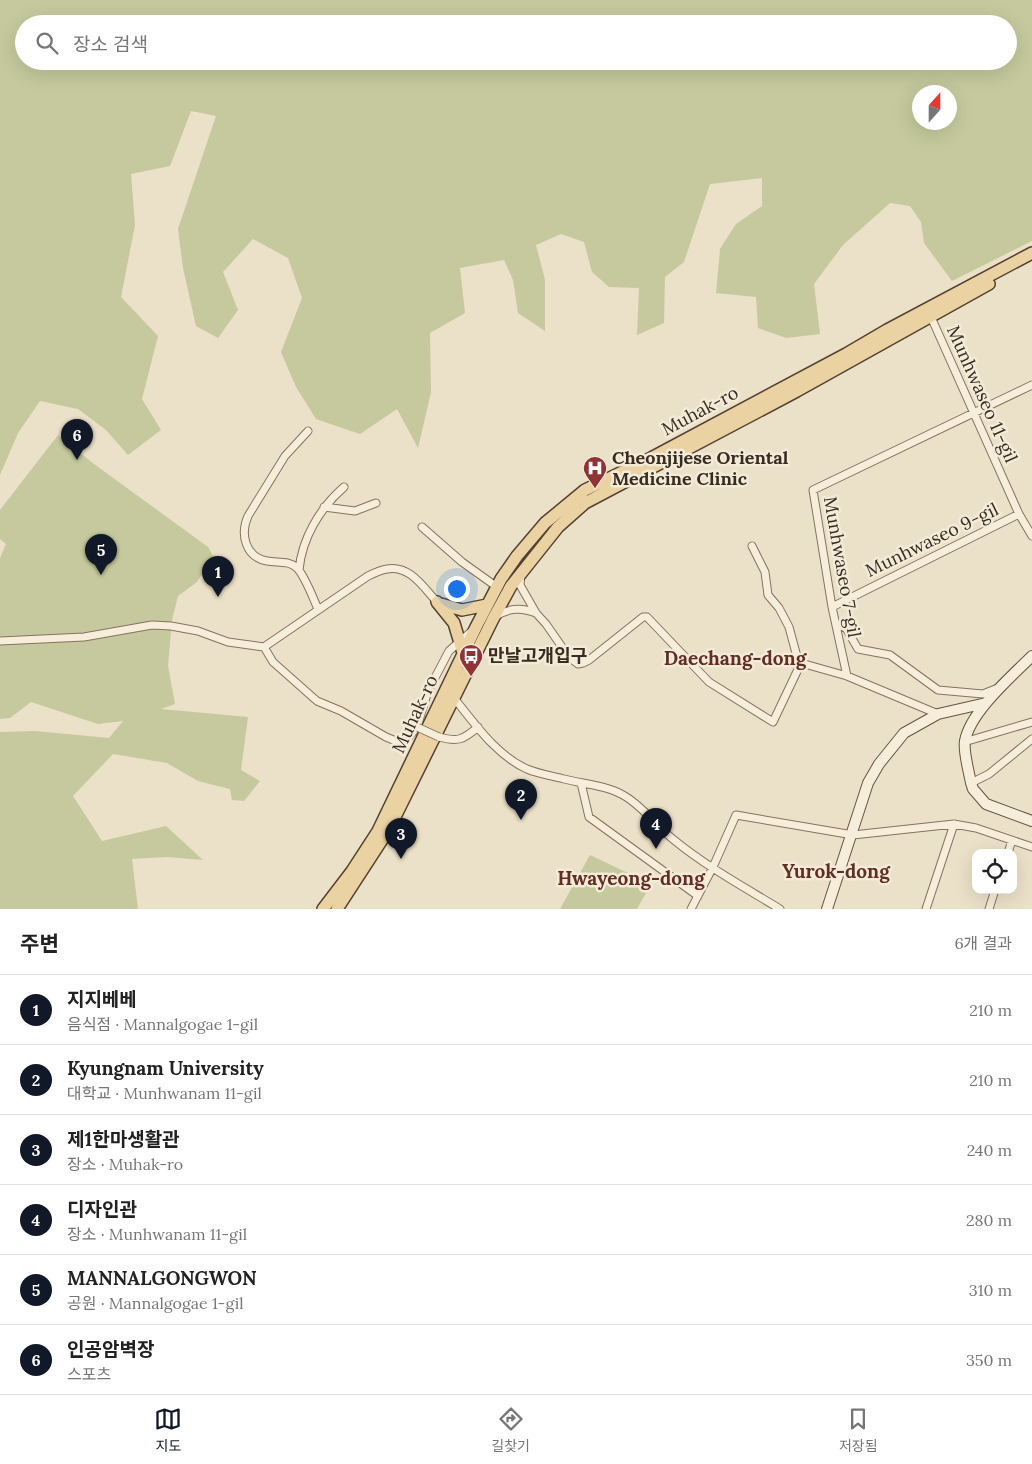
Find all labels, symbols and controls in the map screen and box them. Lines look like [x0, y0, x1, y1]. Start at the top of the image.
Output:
search box [15, 15, 1017, 70]
icon: search [33, 29, 61, 57]
text: 장소 검색 [73, 32, 148, 56]
north arrow [912, 85, 957, 130]
street label: Munhwaseo 11-gil [942, 322, 1023, 466]
street label: Muhak-ro [657, 381, 742, 440]
pin: 6 [61, 419, 93, 460]
place label: Cheonjijese Oriental Medicine Clinic [612, 446, 789, 490]
hospital icon: Cheonjijese Oriental Medicine Clinic [582, 455, 608, 489]
street label: Munhwaseo 7-gil [819, 495, 866, 639]
street label: Munhwaseo 9-gil [861, 497, 1002, 582]
pin: 5 [85, 534, 117, 575]
pin: 1 [202, 556, 234, 597]
your location [444, 576, 470, 602]
bus stop icon: 만날고개입구 [458, 643, 484, 677]
place label: 만날고개입구 [488, 644, 587, 667]
district label: Daechang-dong [664, 646, 808, 670]
street label: Muhak-ro [386, 671, 443, 757]
pin: 2 [505, 779, 537, 820]
pin: 4 [640, 808, 672, 849]
pin: 3 [385, 818, 417, 859]
map controls [972, 849, 1017, 894]
button: locate [972, 849, 1017, 894]
district label: Yurok-dong [782, 859, 891, 883]
district label: Hwayeong-dong [557, 866, 706, 890]
text: 주변 [20, 930, 59, 957]
text: 6개 결과 [954, 933, 1012, 953]
text: 지지베베 [67, 987, 137, 1011]
text: 1 [33, 1000, 39, 1020]
text: 210 m [969, 1000, 1012, 1020]
text: 음식점 · Mannalgogae 1-gil [67, 1014, 258, 1034]
text: Kyungnam University [67, 1056, 264, 1080]
text: 2 [32, 1070, 40, 1090]
text: 210 m [969, 1070, 1012, 1090]
text: 대학교 · Munhwanam 11-gil [67, 1083, 262, 1103]
text: 제1한마생활관 [67, 1127, 180, 1151]
text: 3 [32, 1140, 40, 1160]
text: 240 m [967, 1140, 1012, 1160]
text: 장소 · Muhak-ro [67, 1154, 183, 1174]
text: 디자인관 [67, 1197, 137, 1221]
text: 4 [32, 1210, 40, 1230]
text: 280 m [966, 1210, 1012, 1230]
text: 장소 · Munhwanam 11-gil [67, 1224, 247, 1244]
text: MANNALGONGWON [67, 1266, 257, 1290]
text: 5 [32, 1280, 40, 1300]
text: 310 m [969, 1280, 1012, 1300]
text: 공원 · Mannalgogae 1-gil [67, 1293, 243, 1313]
text: 인공암벽장 [67, 1337, 154, 1361]
text: 6 [31, 1350, 41, 1370]
text: 350 m [966, 1350, 1012, 1370]
text: 스포츠 [67, 1364, 111, 1384]
tab: 지도 [154, 1405, 182, 1455]
tab: 길찾기 [491, 1405, 530, 1455]
tab: 저장됨 [839, 1405, 878, 1455]

